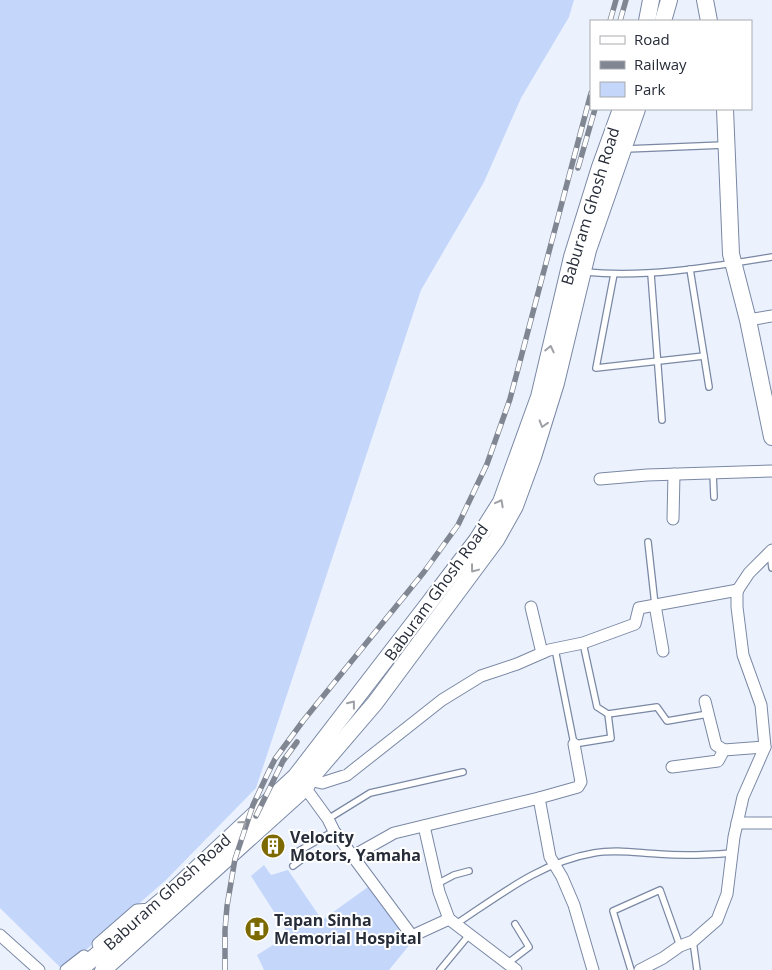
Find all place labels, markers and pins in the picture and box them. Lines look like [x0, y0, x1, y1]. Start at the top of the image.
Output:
place label: Velocity Motors, Yamaha [290, 826, 421, 866]
building icon: Velocity Motors, Yamaha [260, 833, 286, 859]
place label: Tapan Sinha Memorial Hospital [274, 909, 422, 949]
hospital icon: Tapan Sinha Memorial Hospital [244, 916, 270, 942]

